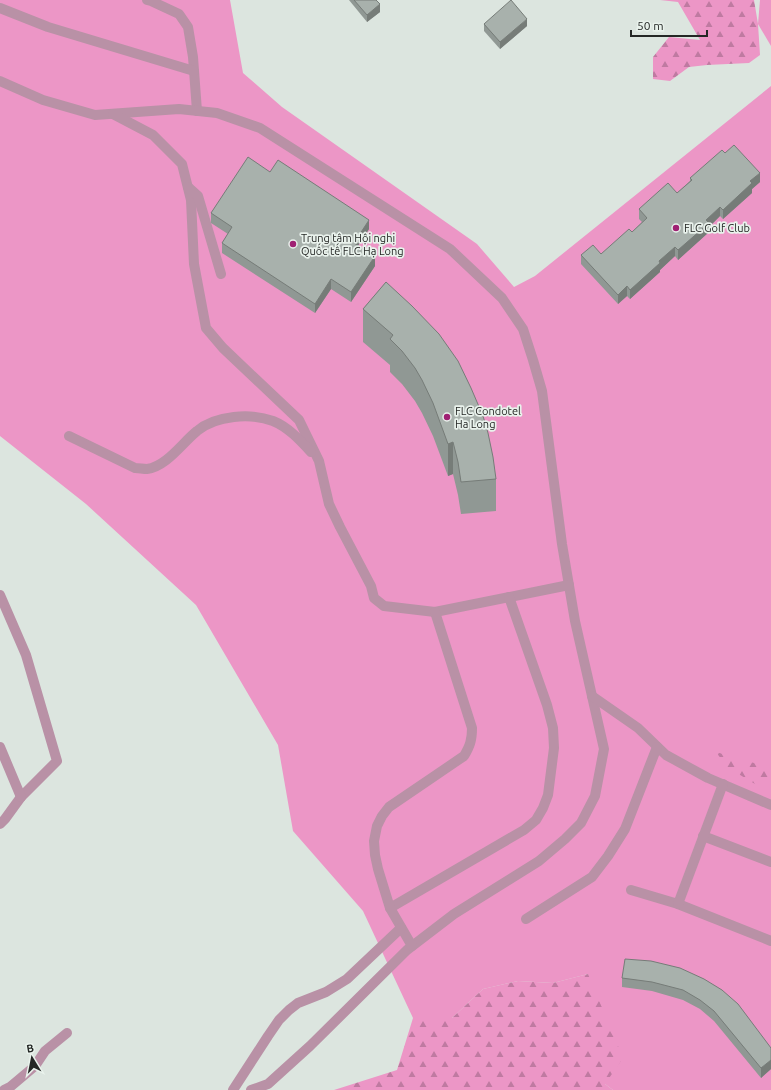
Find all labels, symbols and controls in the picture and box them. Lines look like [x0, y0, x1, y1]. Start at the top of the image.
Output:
scale bar [631, 12, 707, 38]
text: 50 m [637, 19, 664, 32]
place label: FLC Golf Club [684, 222, 750, 234]
marker: FLC Golf Club [671, 223, 681, 233]
place label: Trung tâm Hội nghị Quốc tế FLC Hạ Long [301, 232, 404, 258]
marker: Trung tâm Hội nghị Quốc tế FLC Hạ Long [288, 239, 298, 249]
place label: FLC Condotel Ha Long [455, 405, 521, 430]
marker: FLC Condotel Ha Long [442, 412, 452, 422]
north arrow [12, 1038, 52, 1078]
text: B [26, 1042, 35, 1055]

